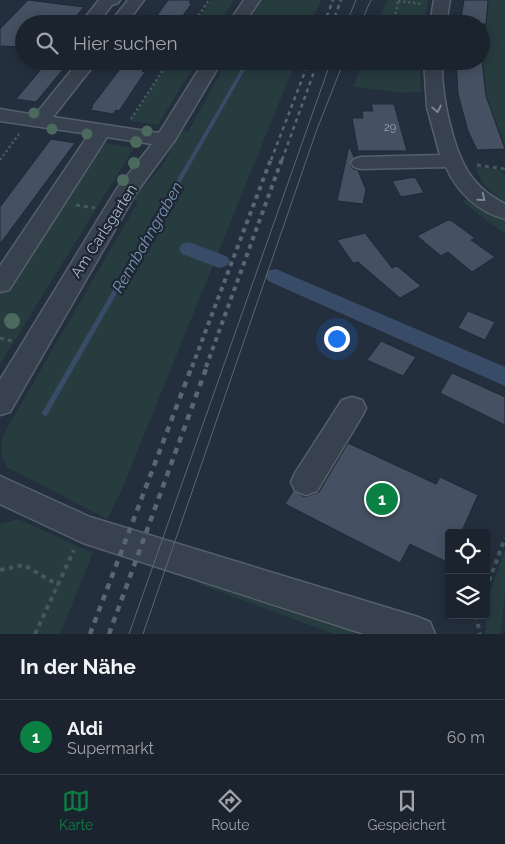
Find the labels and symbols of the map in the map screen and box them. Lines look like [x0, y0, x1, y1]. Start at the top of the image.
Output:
one-way arrow [431, 105, 442, 114]
house number: 29 [384, 121, 396, 134]
water label: Rennbahngraben [108, 179, 187, 296]
street label: Am Carlsgarten [67, 181, 141, 281]
one-way arrow [476, 193, 485, 202]
your location [324, 326, 350, 352]
pin: 1 [366, 480, 398, 518]

